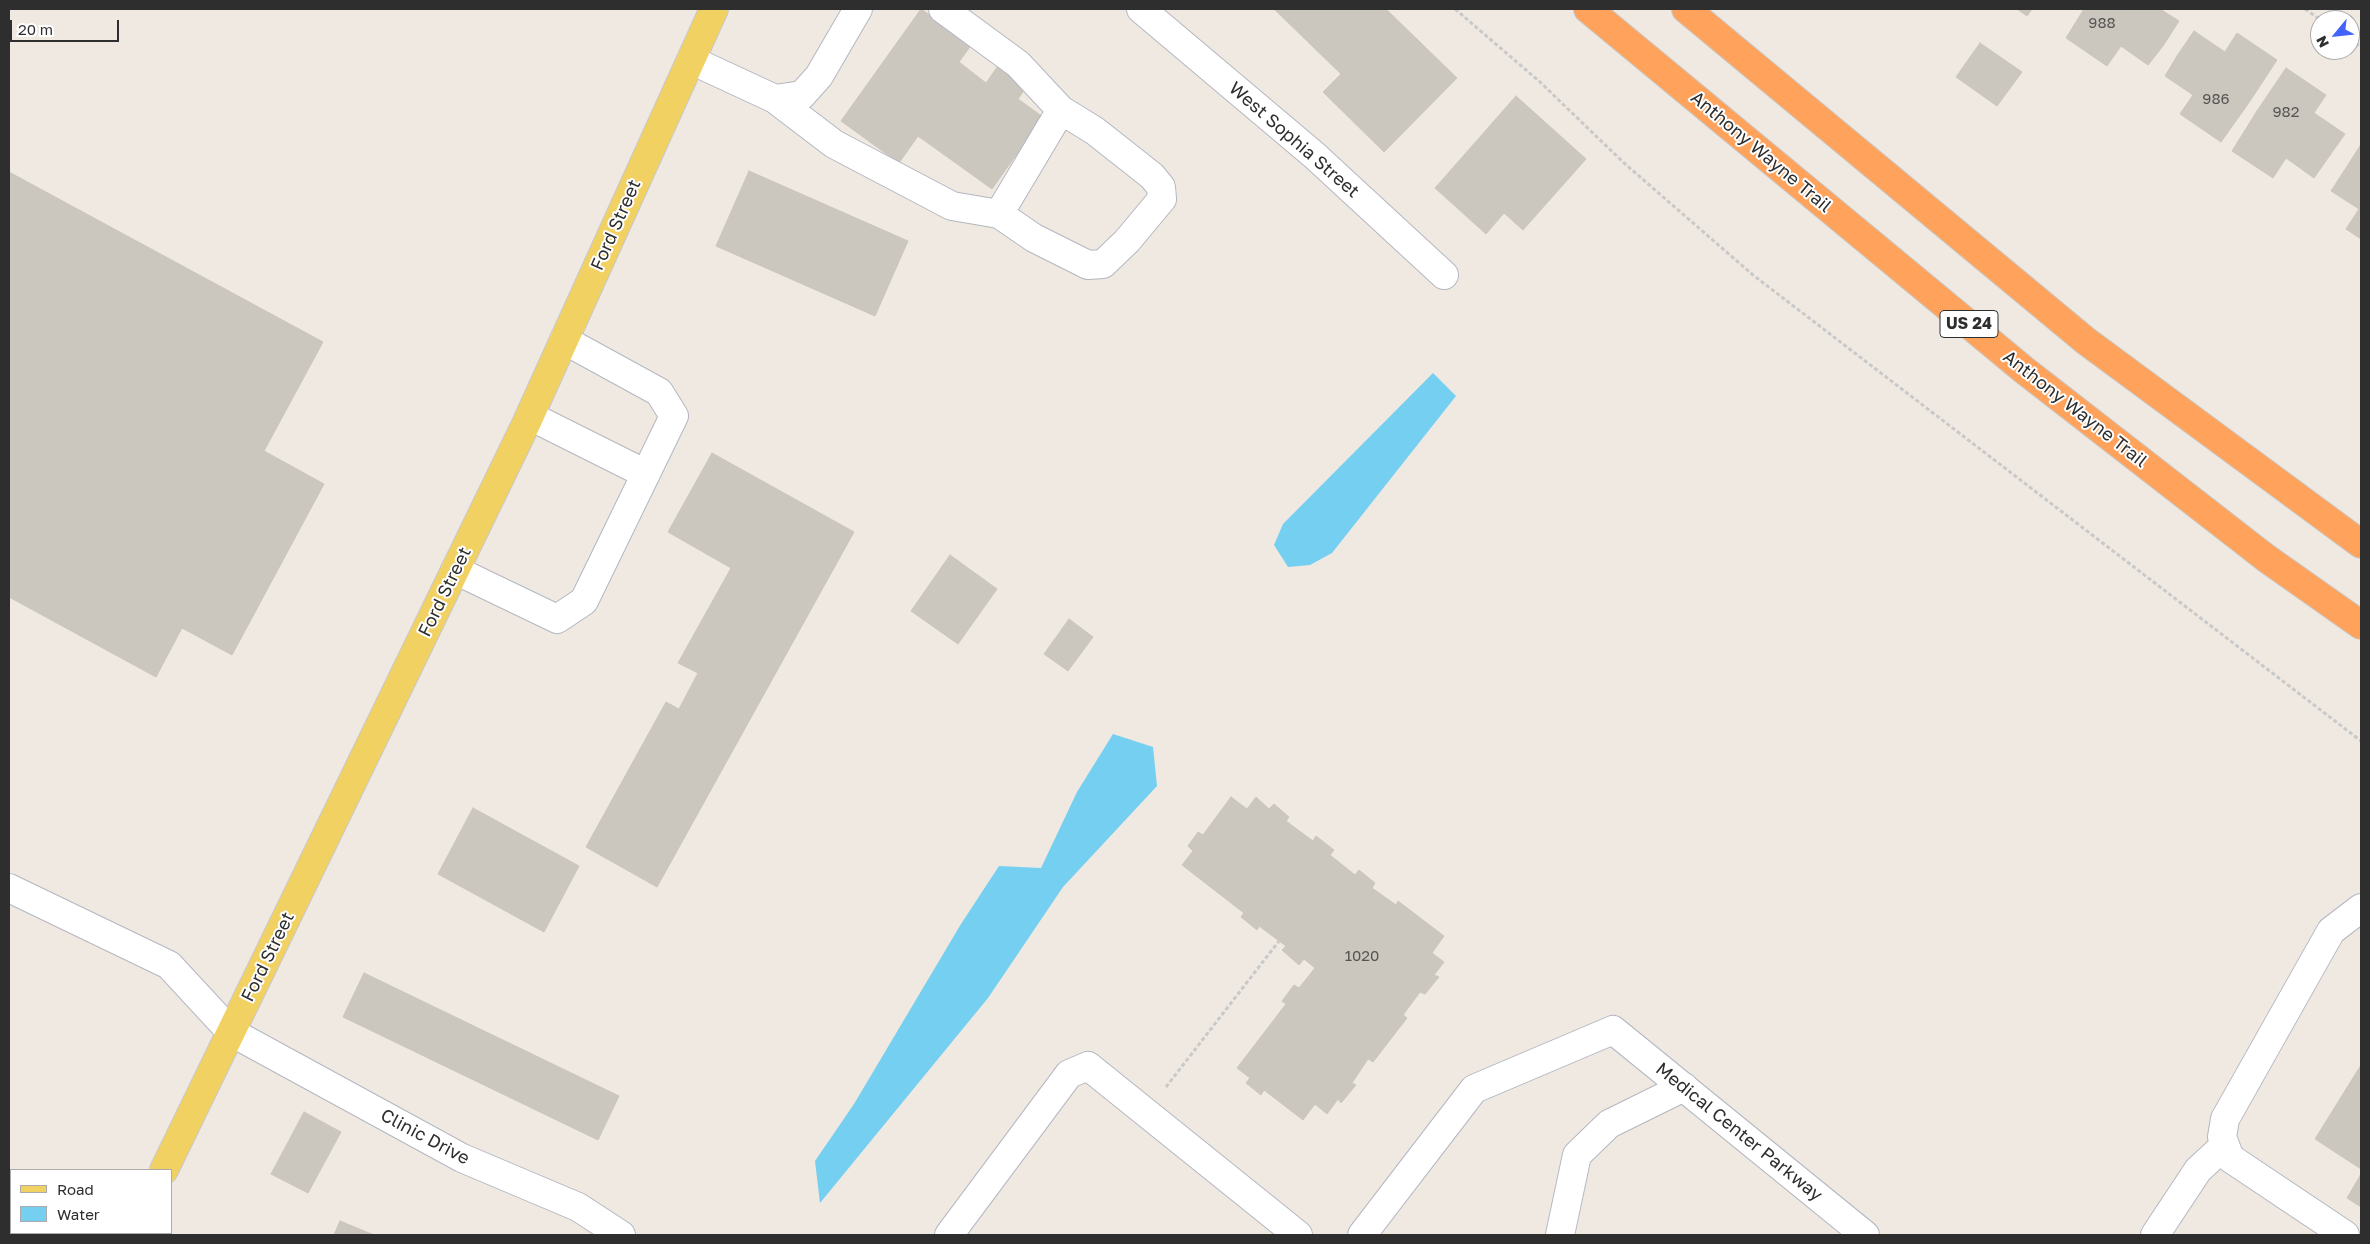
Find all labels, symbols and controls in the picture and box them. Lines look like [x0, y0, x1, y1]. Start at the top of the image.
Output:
scale bar [12, 10, 121, 42]
north arrow [2310, 10, 2360, 60]
house number: 988 [2088, 14, 2116, 32]
text: 20 m [18, 20, 53, 38]
text: N [2312, 33, 2332, 51]
street label: West Sophia Street [1224, 78, 1364, 202]
street label: Anthony Wayne Trail [1686, 87, 1836, 217]
house number: 986 [2202, 90, 2230, 108]
house number: 982 [2273, 103, 2299, 121]
street label: Ford Street [586, 176, 646, 274]
road number: US 24 [1940, 310, 1998, 338]
street label: Anthony Wayne Trail [1999, 346, 2151, 472]
street label: Ford Street [414, 544, 476, 640]
street label: Ford Street [237, 909, 299, 1005]
house number: 1020 [1345, 947, 1379, 965]
street label: Medical Center Parkway [1651, 1058, 1827, 1206]
street label: Clinic Drive [377, 1105, 473, 1169]
legend [10, 1169, 172, 1234]
text: Road [57, 1180, 94, 1198]
text: Water [57, 1205, 100, 1223]

